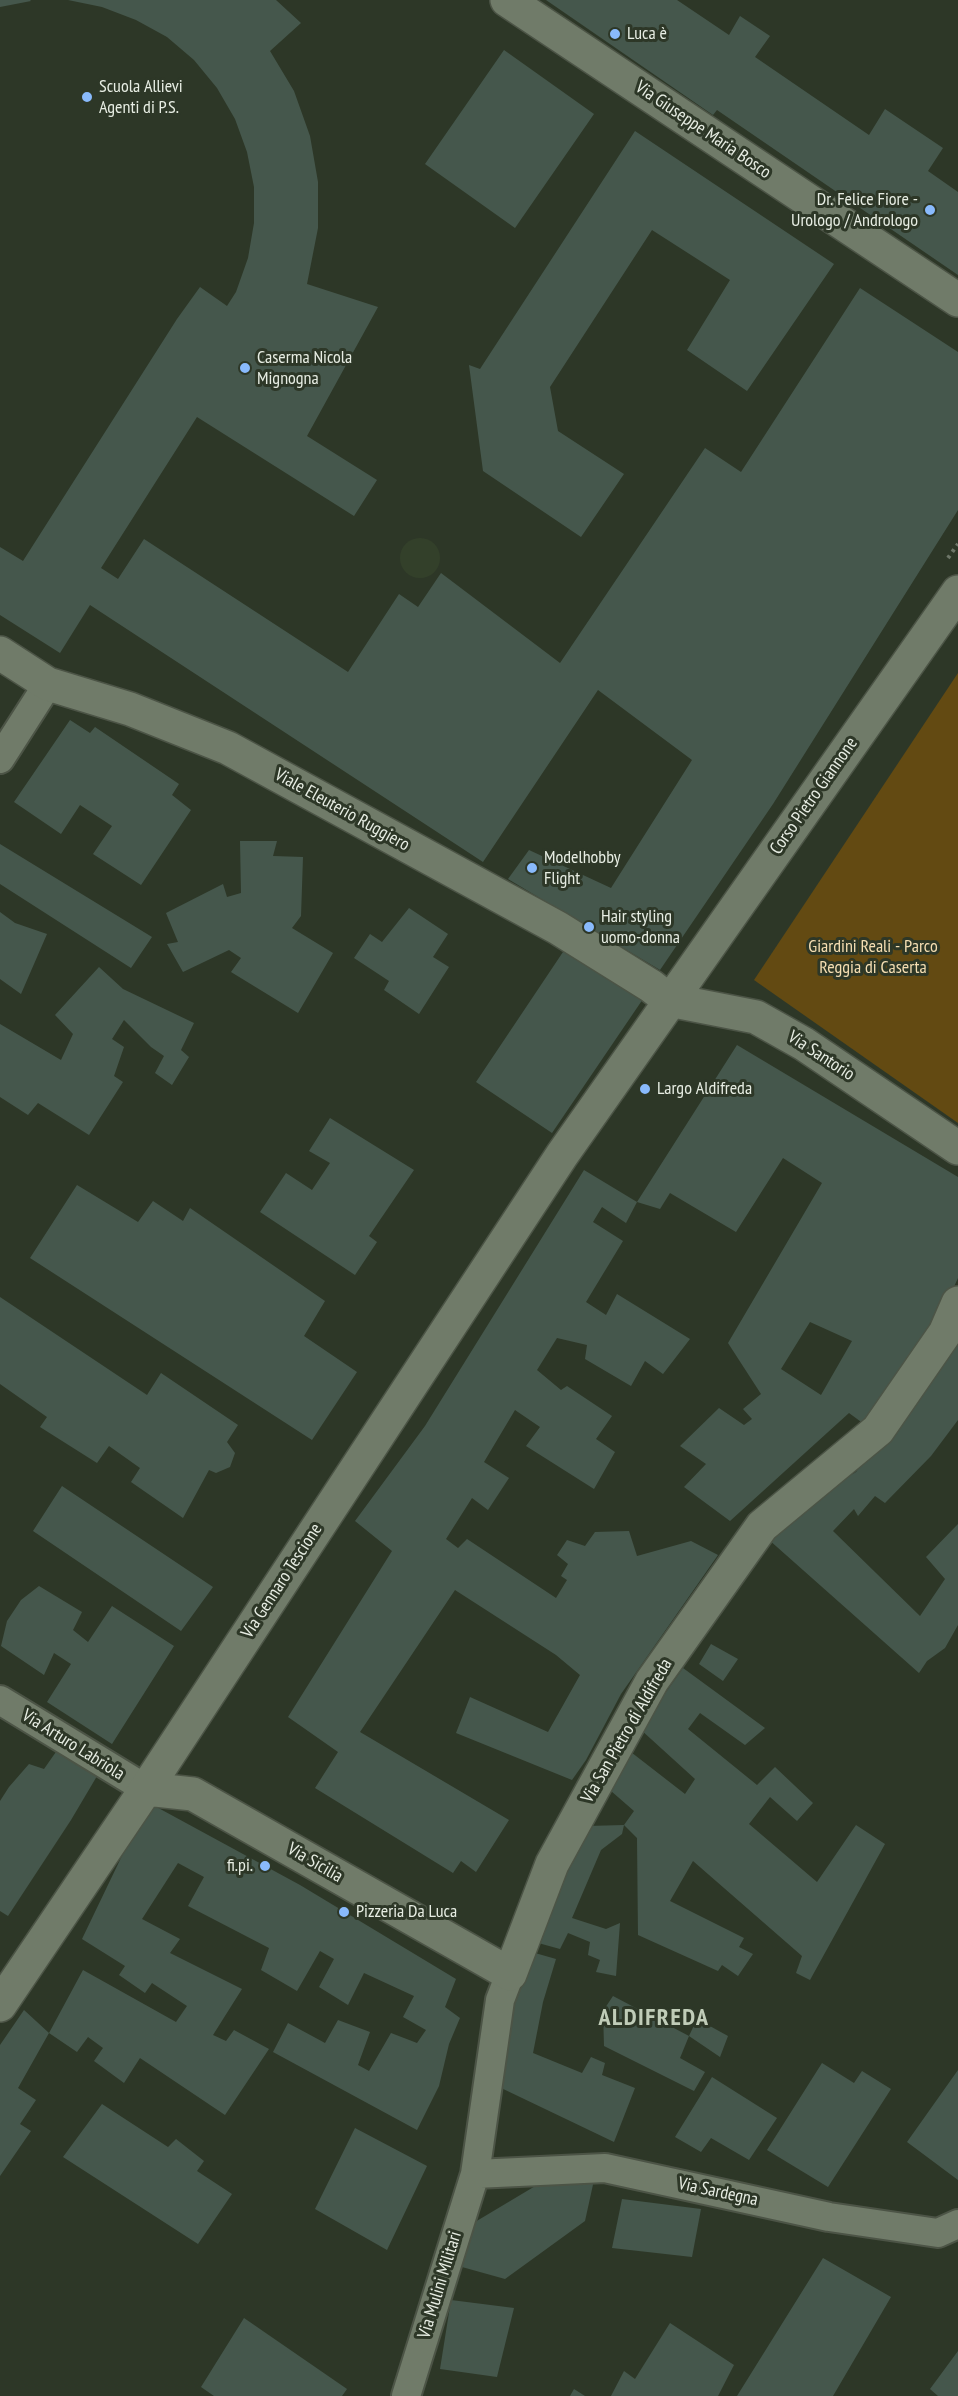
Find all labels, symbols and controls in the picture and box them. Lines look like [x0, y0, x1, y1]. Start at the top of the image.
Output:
place label: Luca è [627, 23, 667, 45]
marker: Luca è [608, 27, 622, 41]
place label: Scuola Allievi Agenti di P.S. [99, 76, 183, 118]
street label: Via Giuseppe Maria Bosco [631, 77, 775, 183]
marker: Scuola Allievi Agenti di P.S. [80, 90, 94, 104]
place label: Dr. Felice Fiore - Urologo / Andrologo [791, 189, 918, 232]
marker: Dr. Felice Fiore - Urologo / Andrologo [923, 203, 937, 217]
place label: Caserma Nicola Mignogna [257, 347, 352, 389]
marker: Caserma Nicola Mignogna [238, 361, 252, 375]
street label: Corso Pietro Giannone [766, 733, 862, 859]
street label: Viale Eleuterio Ruggiero [271, 764, 413, 856]
place label: Modelhobby Flight [544, 847, 621, 890]
marker: Modelhobby Flight [525, 861, 539, 875]
place label: Hair styling uomo-donna [601, 906, 680, 948]
marker: Hair styling uomo-donna [582, 920, 596, 934]
park label: Giardini Reali - Parco Reggia di Caserta [808, 936, 938, 978]
street label: Via Santorio [784, 1026, 858, 1086]
place label: Largo Aldifreda [657, 1078, 752, 1100]
marker: Largo Aldifreda [638, 1082, 652, 1096]
street label: Via Gennaro Tescione [237, 1520, 327, 1642]
street label: Via San Pietro di Aldifreda [577, 1655, 677, 1807]
street label: Via Arturo Labriola [18, 1705, 128, 1785]
street label: Via Sicilia [283, 1839, 347, 1887]
place label: fi.pi. [227, 1855, 253, 1877]
marker: fi.pi. [258, 1859, 272, 1873]
place label: Pizzeria Da Luca [356, 1901, 457, 1923]
marker: Pizzeria Da Luca [337, 1905, 351, 1919]
district label: ALDIFREDA [599, 2004, 709, 2032]
street label: Via Sardegna [676, 2173, 760, 2211]
street label: Via Mulini Militari [413, 2229, 467, 2341]

